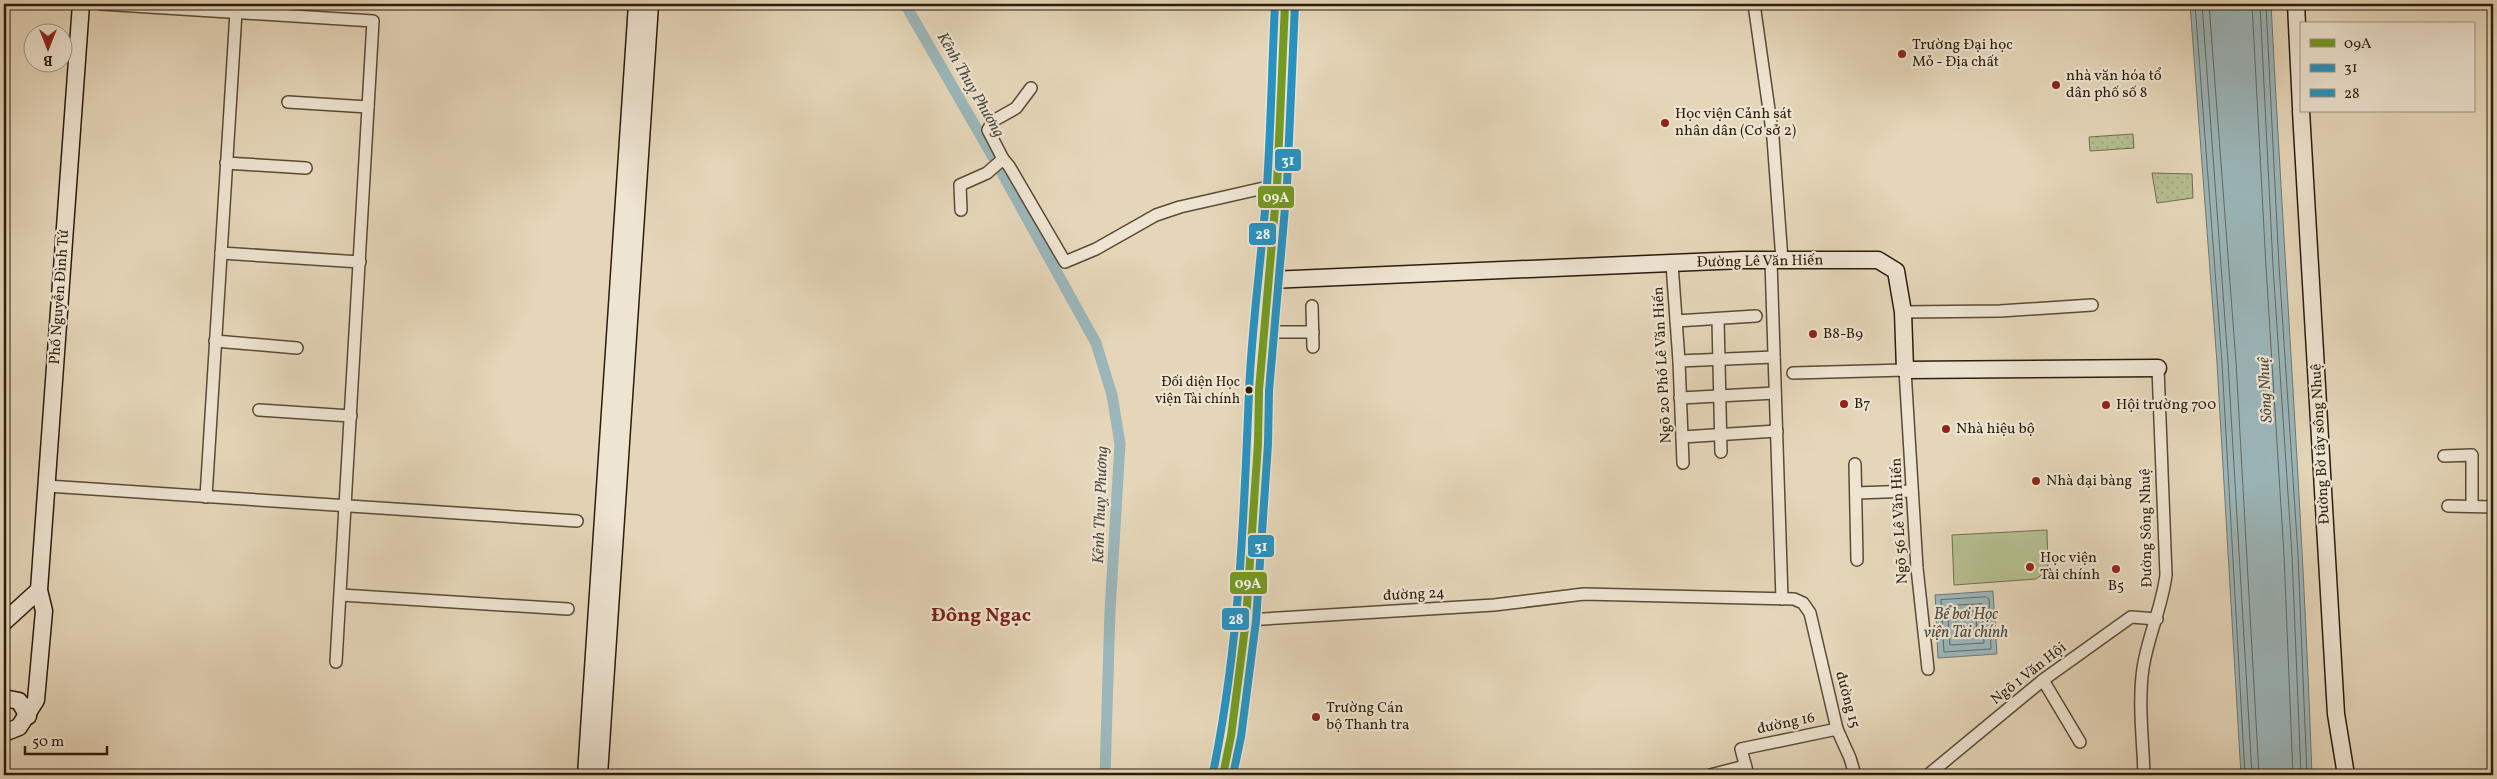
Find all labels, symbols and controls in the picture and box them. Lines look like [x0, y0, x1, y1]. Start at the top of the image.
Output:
north arrow [22, 22, 72, 72]
legend [2300, 22, 2474, 112]
water label: Kênh Thuỵ Phương [931, 28, 1009, 142]
text: 09A [2344, 34, 2372, 55]
place label: Trường Đại học Mỏ - Địa chất [1912, 35, 2013, 73]
marker: Trường Đại học Mỏ - Địa chất [1896, 48, 1908, 60]
text: B [43, 50, 53, 69]
text: 31 [2344, 58, 2358, 79]
place label: nhà văn hóa tổ dân phố số 8 [2066, 66, 2162, 104]
marker: nhà văn hóa tổ dân phố số 8 [2050, 79, 2062, 91]
text: 28 [2344, 84, 2360, 105]
place label: Học viện Cảnh sát nhân dân (Cơ sở 2) [1675, 104, 1796, 142]
marker: Học viện Cảnh sát nhân dân (Cơ sở 2) [1659, 117, 1671, 129]
line badge: 31 [1274, 148, 1302, 172]
text: 31 [1282, 152, 1294, 171]
line badge: 09A [1257, 185, 1295, 209]
text: 09A [1263, 189, 1289, 208]
line badge: 28 [1248, 222, 1277, 246]
text: 28 [1256, 226, 1270, 245]
street label: Phố Nguyễn Đình Tứ [45, 229, 75, 365]
street label: Đường Lê Văn Hiến [1696, 250, 1824, 274]
street label: Ngõ 20 Phố Lê Văn Hiến [1648, 286, 1678, 444]
place label: B8-B9 [1823, 324, 1863, 345]
marker: B8-B9 [1807, 328, 1819, 340]
water label: Sông Nhuệ [2253, 355, 2279, 423]
street label: Đường Bờ tây sông Nhuệ [2306, 363, 2336, 525]
place label: Đối diện Học viện Tài chính [1155, 373, 1240, 409]
marker: Đối diện Học viện Tài chính [1244, 385, 1254, 395]
place label: B7 [1854, 394, 1871, 415]
place label: Hội trường 700 [2116, 395, 2216, 416]
marker: B7 [1838, 398, 1850, 410]
marker: Hội trường 700 [2100, 399, 2112, 411]
place label: Nhà hiệu bộ [1956, 419, 2035, 440]
marker: Nhà hiệu bộ [1940, 423, 1952, 435]
water label: Kênh Thuỵ Phương [1088, 446, 1114, 564]
street label: Ngõ 56 Lê Văn Hiến [1886, 457, 1914, 585]
street label: Đường Sông Nhuệ [2135, 468, 2159, 588]
place label: Nhà đại bàng [2046, 471, 2133, 492]
marker: Nhà đại bàng [2030, 475, 2042, 487]
line badge: 31 [1247, 534, 1275, 558]
text: 31 [1255, 538, 1267, 557]
place label: Học viện Tài chính [2040, 548, 2100, 586]
marker: Học viện Tài chính [2024, 561, 2036, 573]
marker: B5 [2110, 563, 2122, 575]
line badge: 09A [1229, 571, 1268, 595]
text: 09A [1235, 575, 1261, 594]
place label: B5 [2108, 576, 2124, 597]
street label: đường 24 [1383, 583, 1445, 607]
district label: Đông Ngạc [931, 602, 1031, 630]
water label: Bể bơi Học viện Tài chính [1924, 604, 2008, 644]
line badge: 28 [1221, 607, 1250, 631]
text: 28 [1229, 611, 1243, 630]
street label: Ngõ 1 Văn Hội [1987, 638, 2071, 710]
street label: đường 15 [1829, 669, 1865, 731]
place label: Trường Cán bộ Thanh tra [1326, 698, 1410, 736]
street label: đường 16 [1755, 708, 1817, 740]
marker: Trường Cán bộ Thanh tra [1310, 711, 1322, 723]
scale bar [25, 724, 108, 756]
text: 50 m [32, 732, 64, 753]

